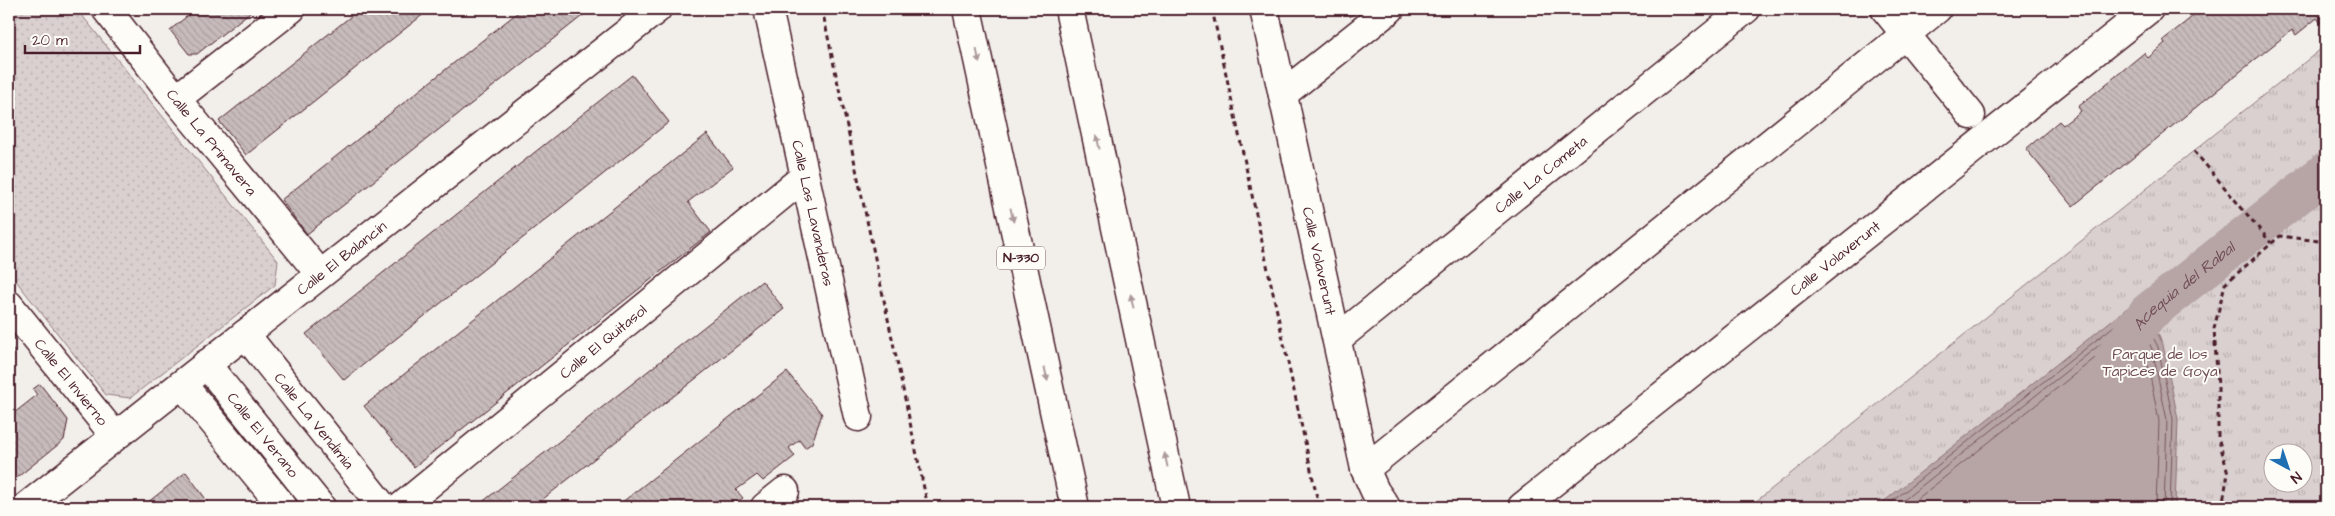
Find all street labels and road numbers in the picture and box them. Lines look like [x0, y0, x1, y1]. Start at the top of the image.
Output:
street label: Calle La Primavera [161, 84, 262, 200]
street label: Calle La Cometa [1490, 130, 1592, 218]
street label: Calle Las Lavanderas [787, 138, 839, 289]
street label: Calle Volaverunt [1297, 205, 1341, 317]
street label: Calle El Balancín [292, 215, 391, 300]
street label: Calle Volaverunt [1785, 216, 1885, 301]
road number: N-330 [997, 247, 1045, 270]
street label: Calle El Quitasol [555, 300, 651, 384]
street label: Calle El Invierno [30, 334, 113, 430]
street label: Calle La Vendimia [269, 368, 359, 474]
street label: Calle El Verano [222, 388, 304, 482]

